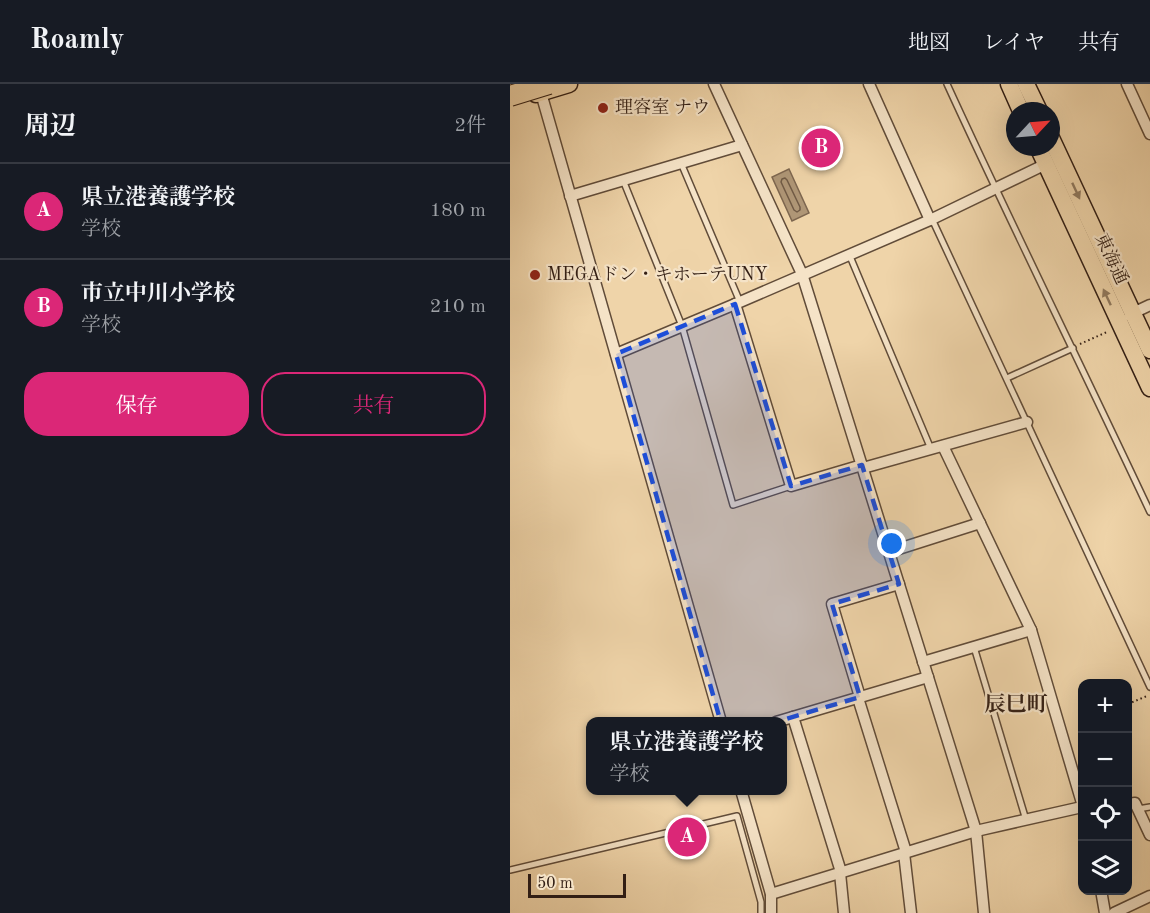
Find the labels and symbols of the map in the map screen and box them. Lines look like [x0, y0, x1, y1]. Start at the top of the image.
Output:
place label: 理容室 ナウ [615, 97, 710, 117]
marker: 理容室 ナウ [596, 101, 610, 115]
north arrow [1006, 102, 1060, 156]
pin: B [802, 126, 840, 170]
one-way arrow [1071, 182, 1080, 199]
street label: 東海通 [1091, 230, 1132, 287]
place label: MEGAドン・キホーテUNY [547, 266, 768, 284]
marker: MEGAドン・キホーテUNY [528, 268, 542, 282]
one-way arrow [1103, 288, 1112, 305]
your location [877, 529, 906, 558]
district label: 辰巳町 [985, 693, 1048, 716]
pin: A [668, 814, 706, 860]
scale bar [528, 871, 626, 898]

